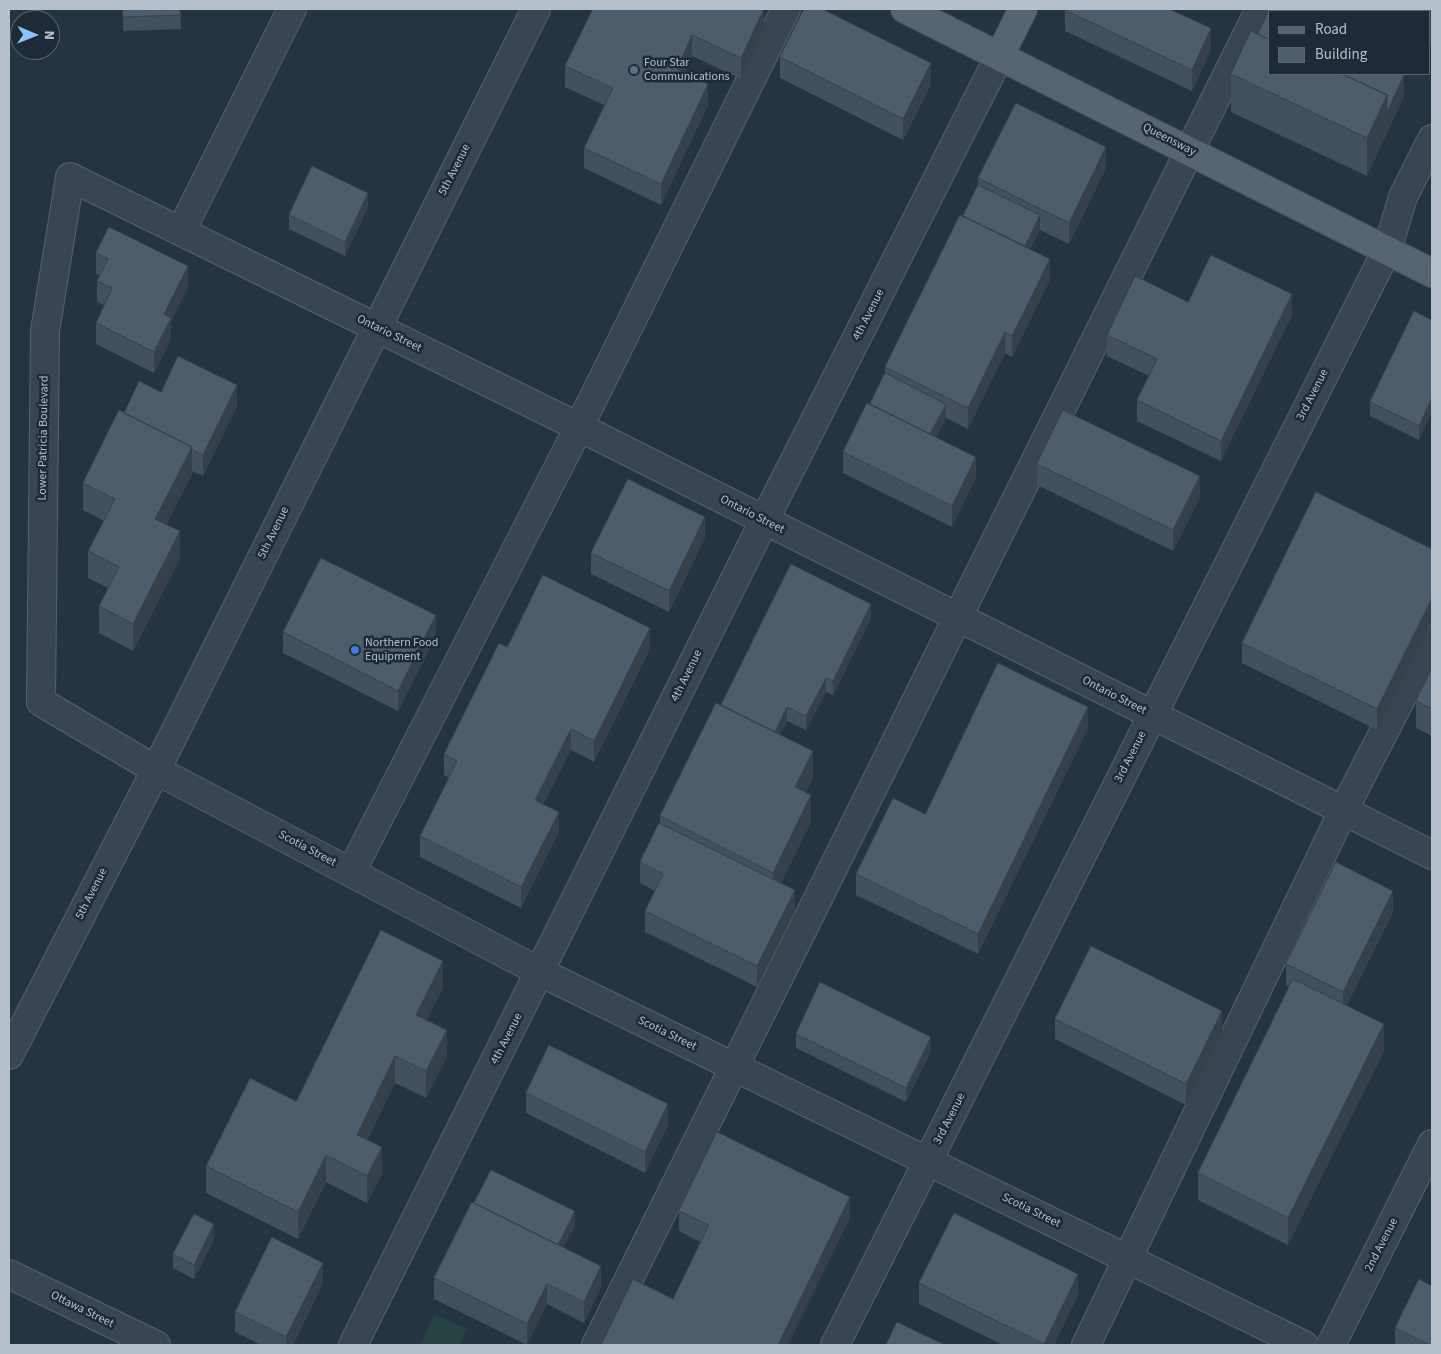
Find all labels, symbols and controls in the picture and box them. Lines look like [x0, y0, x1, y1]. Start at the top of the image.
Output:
north arrow [10, 10, 60, 60]
legend [1268, 10, 1431, 75]
text: Road [1315, 19, 1347, 40]
text: N [39, 30, 59, 40]
text: Building [1315, 44, 1367, 65]
place label: Four Star Communications [644, 56, 730, 84]
marker: Four Star Communications [628, 64, 640, 76]
street label: Queensway [1140, 120, 1198, 160]
street label: 5th Avenue [436, 142, 474, 198]
street label: 4th Avenue [850, 287, 888, 343]
street label: Ontario Street [354, 312, 424, 356]
street label: 3rd Avenue [1294, 367, 1332, 423]
street label: Lower Patricia Boulevard [36, 376, 52, 500]
street label: Ontario Street [717, 493, 787, 537]
street label: 5th Avenue [255, 505, 293, 561]
place label: Northern Food Equipment [365, 636, 439, 664]
marker: Northern Food Equipment [349, 644, 361, 656]
street label: 4th Avenue [668, 648, 706, 704]
street label: Ontario Street [1079, 674, 1149, 718]
street label: 3rd Avenue [1112, 729, 1150, 785]
street label: Scotia Street [276, 828, 338, 870]
street label: 5th Avenue [73, 866, 111, 922]
street label: 4th Avenue [488, 1011, 526, 1067]
street label: Scotia Street [635, 1014, 699, 1054]
street label: 3rd Avenue [931, 1091, 969, 1147]
street label: Scotia Street [999, 1191, 1063, 1231]
street label: 2nd Avenue [1362, 1216, 1402, 1274]
street label: Ottawa Street [48, 1288, 116, 1332]

